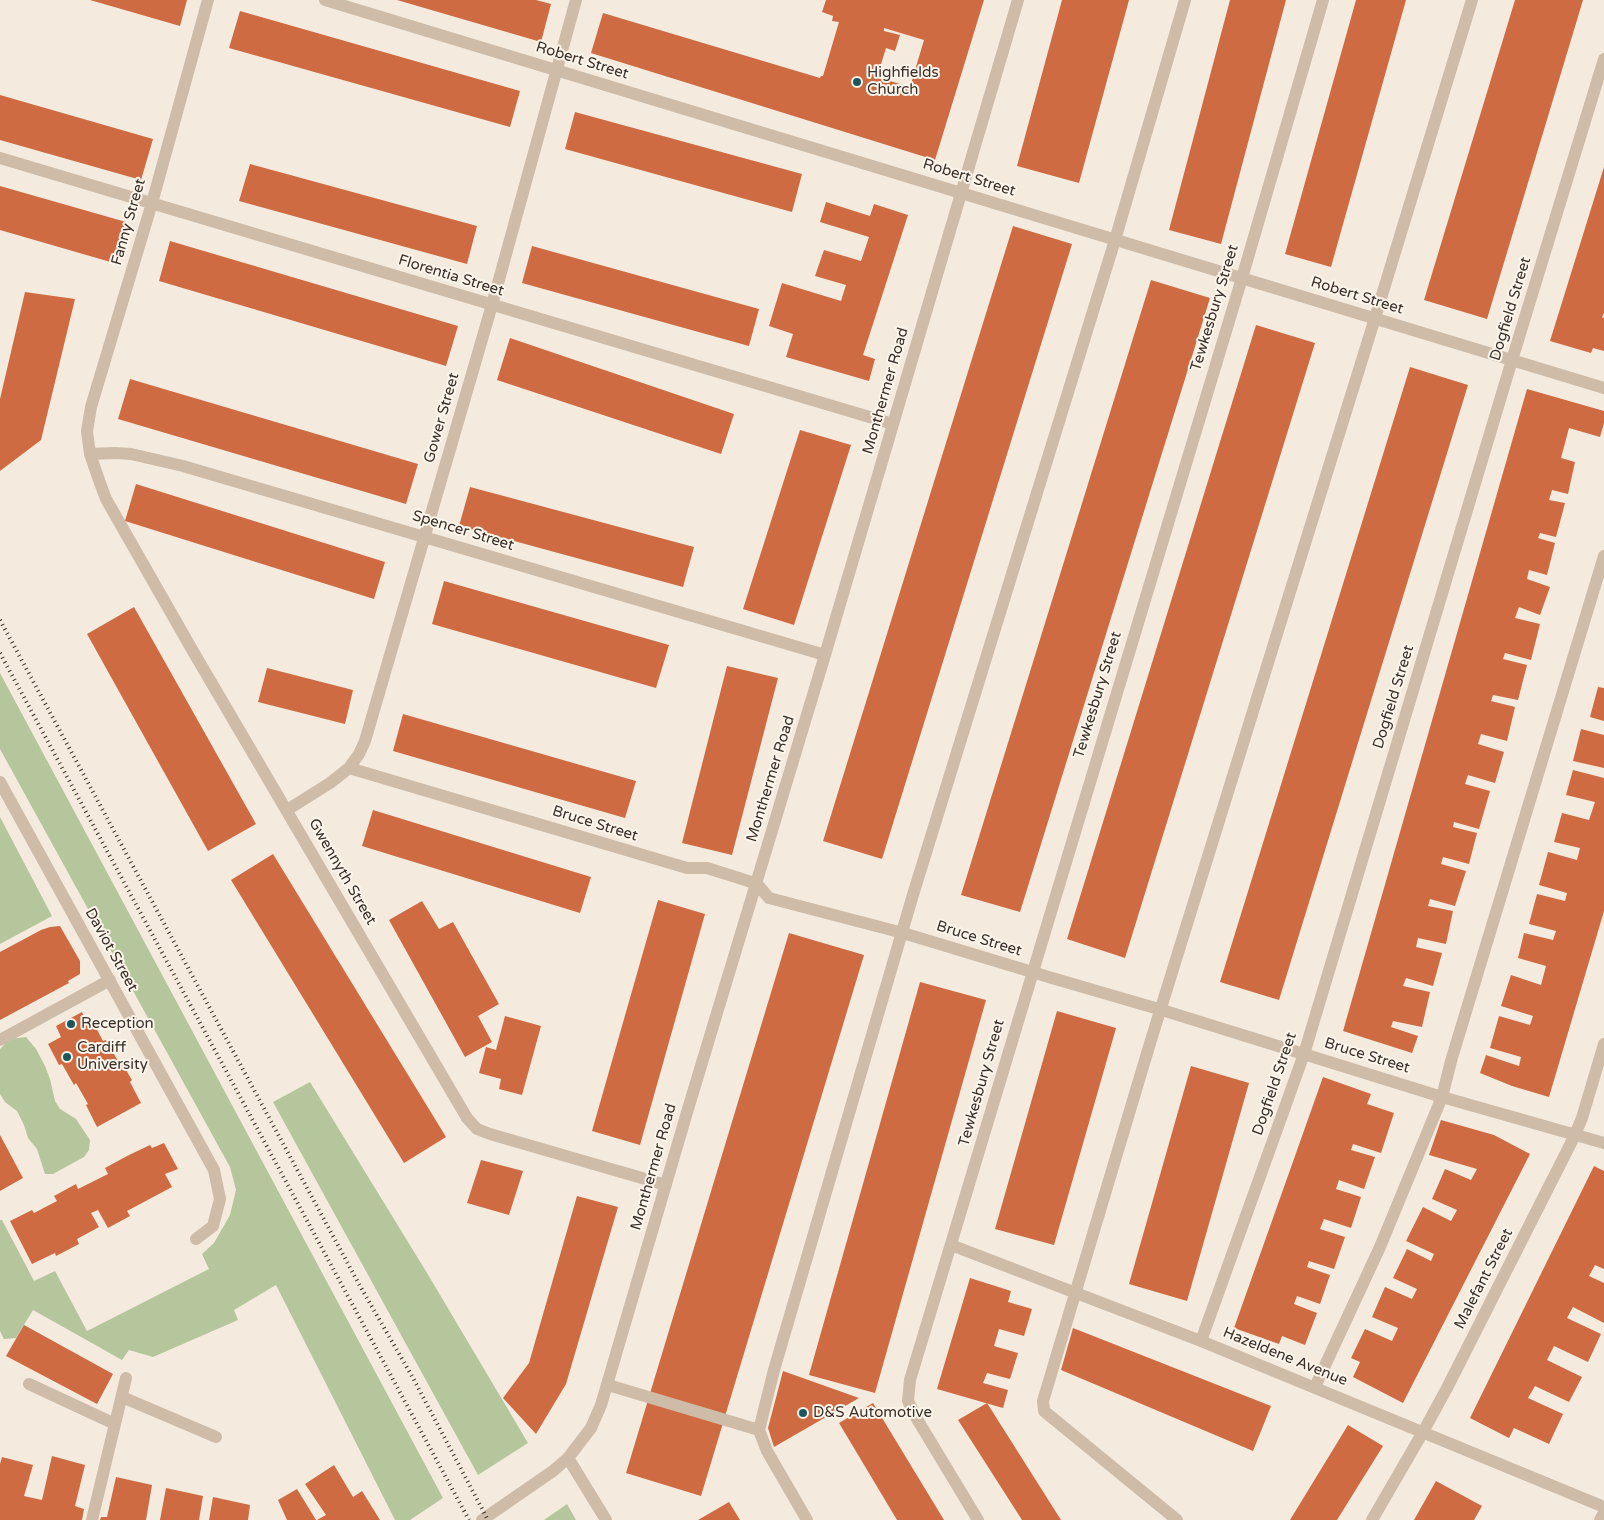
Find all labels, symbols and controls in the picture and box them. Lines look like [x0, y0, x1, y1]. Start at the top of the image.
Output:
street label: Robert Street [533, 38, 631, 84]
place label: Highfields Church [867, 64, 939, 99]
marker: Highfields Church [851, 76, 863, 88]
street label: Robert Street [920, 155, 1018, 201]
street label: Fanny Street [108, 177, 150, 267]
street label: Tewkesbury Street [1187, 243, 1243, 373]
street label: Florentia Street [396, 251, 506, 301]
street label: Dogfield Street [1487, 255, 1535, 363]
street label: Robert Street [1308, 273, 1406, 319]
street label: Monthermer Road [859, 326, 913, 456]
street label: Gower Street [421, 371, 463, 465]
street label: Spencer Street [410, 507, 516, 555]
street label: Tewkesbury Street [1070, 630, 1126, 760]
street label: Dogfield Street [1370, 643, 1418, 751]
street label: Monthermer Road [743, 714, 799, 844]
street label: Bruce Street [550, 802, 640, 846]
street label: Gwennyth Street [304, 816, 380, 928]
street label: Daviot Street [81, 905, 141, 995]
street label: Bruce Street [934, 917, 1024, 961]
place label: Reception [81, 1015, 154, 1033]
street label: Tewkesbury Street [955, 1017, 1009, 1149]
marker: Reception [65, 1018, 77, 1030]
street label: Dogfield Street [1249, 1030, 1301, 1138]
street label: Bruce Street [1322, 1034, 1412, 1078]
place label: Cardiff University [77, 1039, 148, 1074]
marker: Cardiff University [61, 1051, 73, 1063]
street label: Monthermer Road [627, 1102, 681, 1232]
street label: Malefant Street [1451, 1226, 1517, 1332]
street label: Hazeldene Avenue [1220, 1324, 1350, 1390]
place label: D&S Automotive [813, 1404, 932, 1422]
marker: D&S Automotive [797, 1407, 809, 1419]

